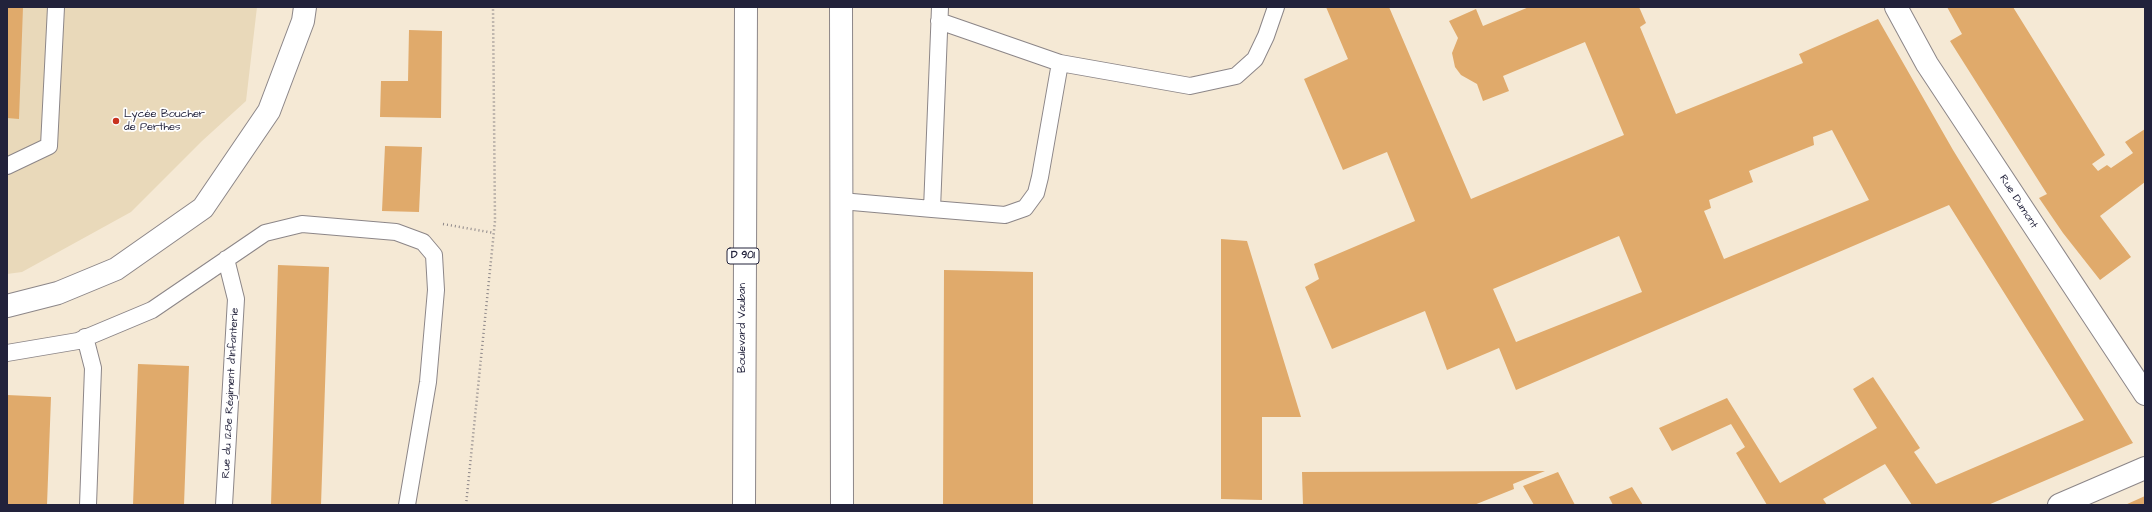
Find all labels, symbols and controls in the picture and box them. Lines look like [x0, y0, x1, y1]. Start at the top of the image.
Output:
place label: Lycée Boucher de Perthes [124, 108, 205, 134]
marker: Lycée Boucher de Perthes [111, 116, 121, 126]
street label: Rue Dumont [1996, 173, 2040, 231]
road number: D 901 [727, 248, 759, 264]
street label: Boulevard Vauban [736, 283, 750, 373]
street label: Rue du 128e Régiment d'Infanterie [220, 307, 242, 479]

